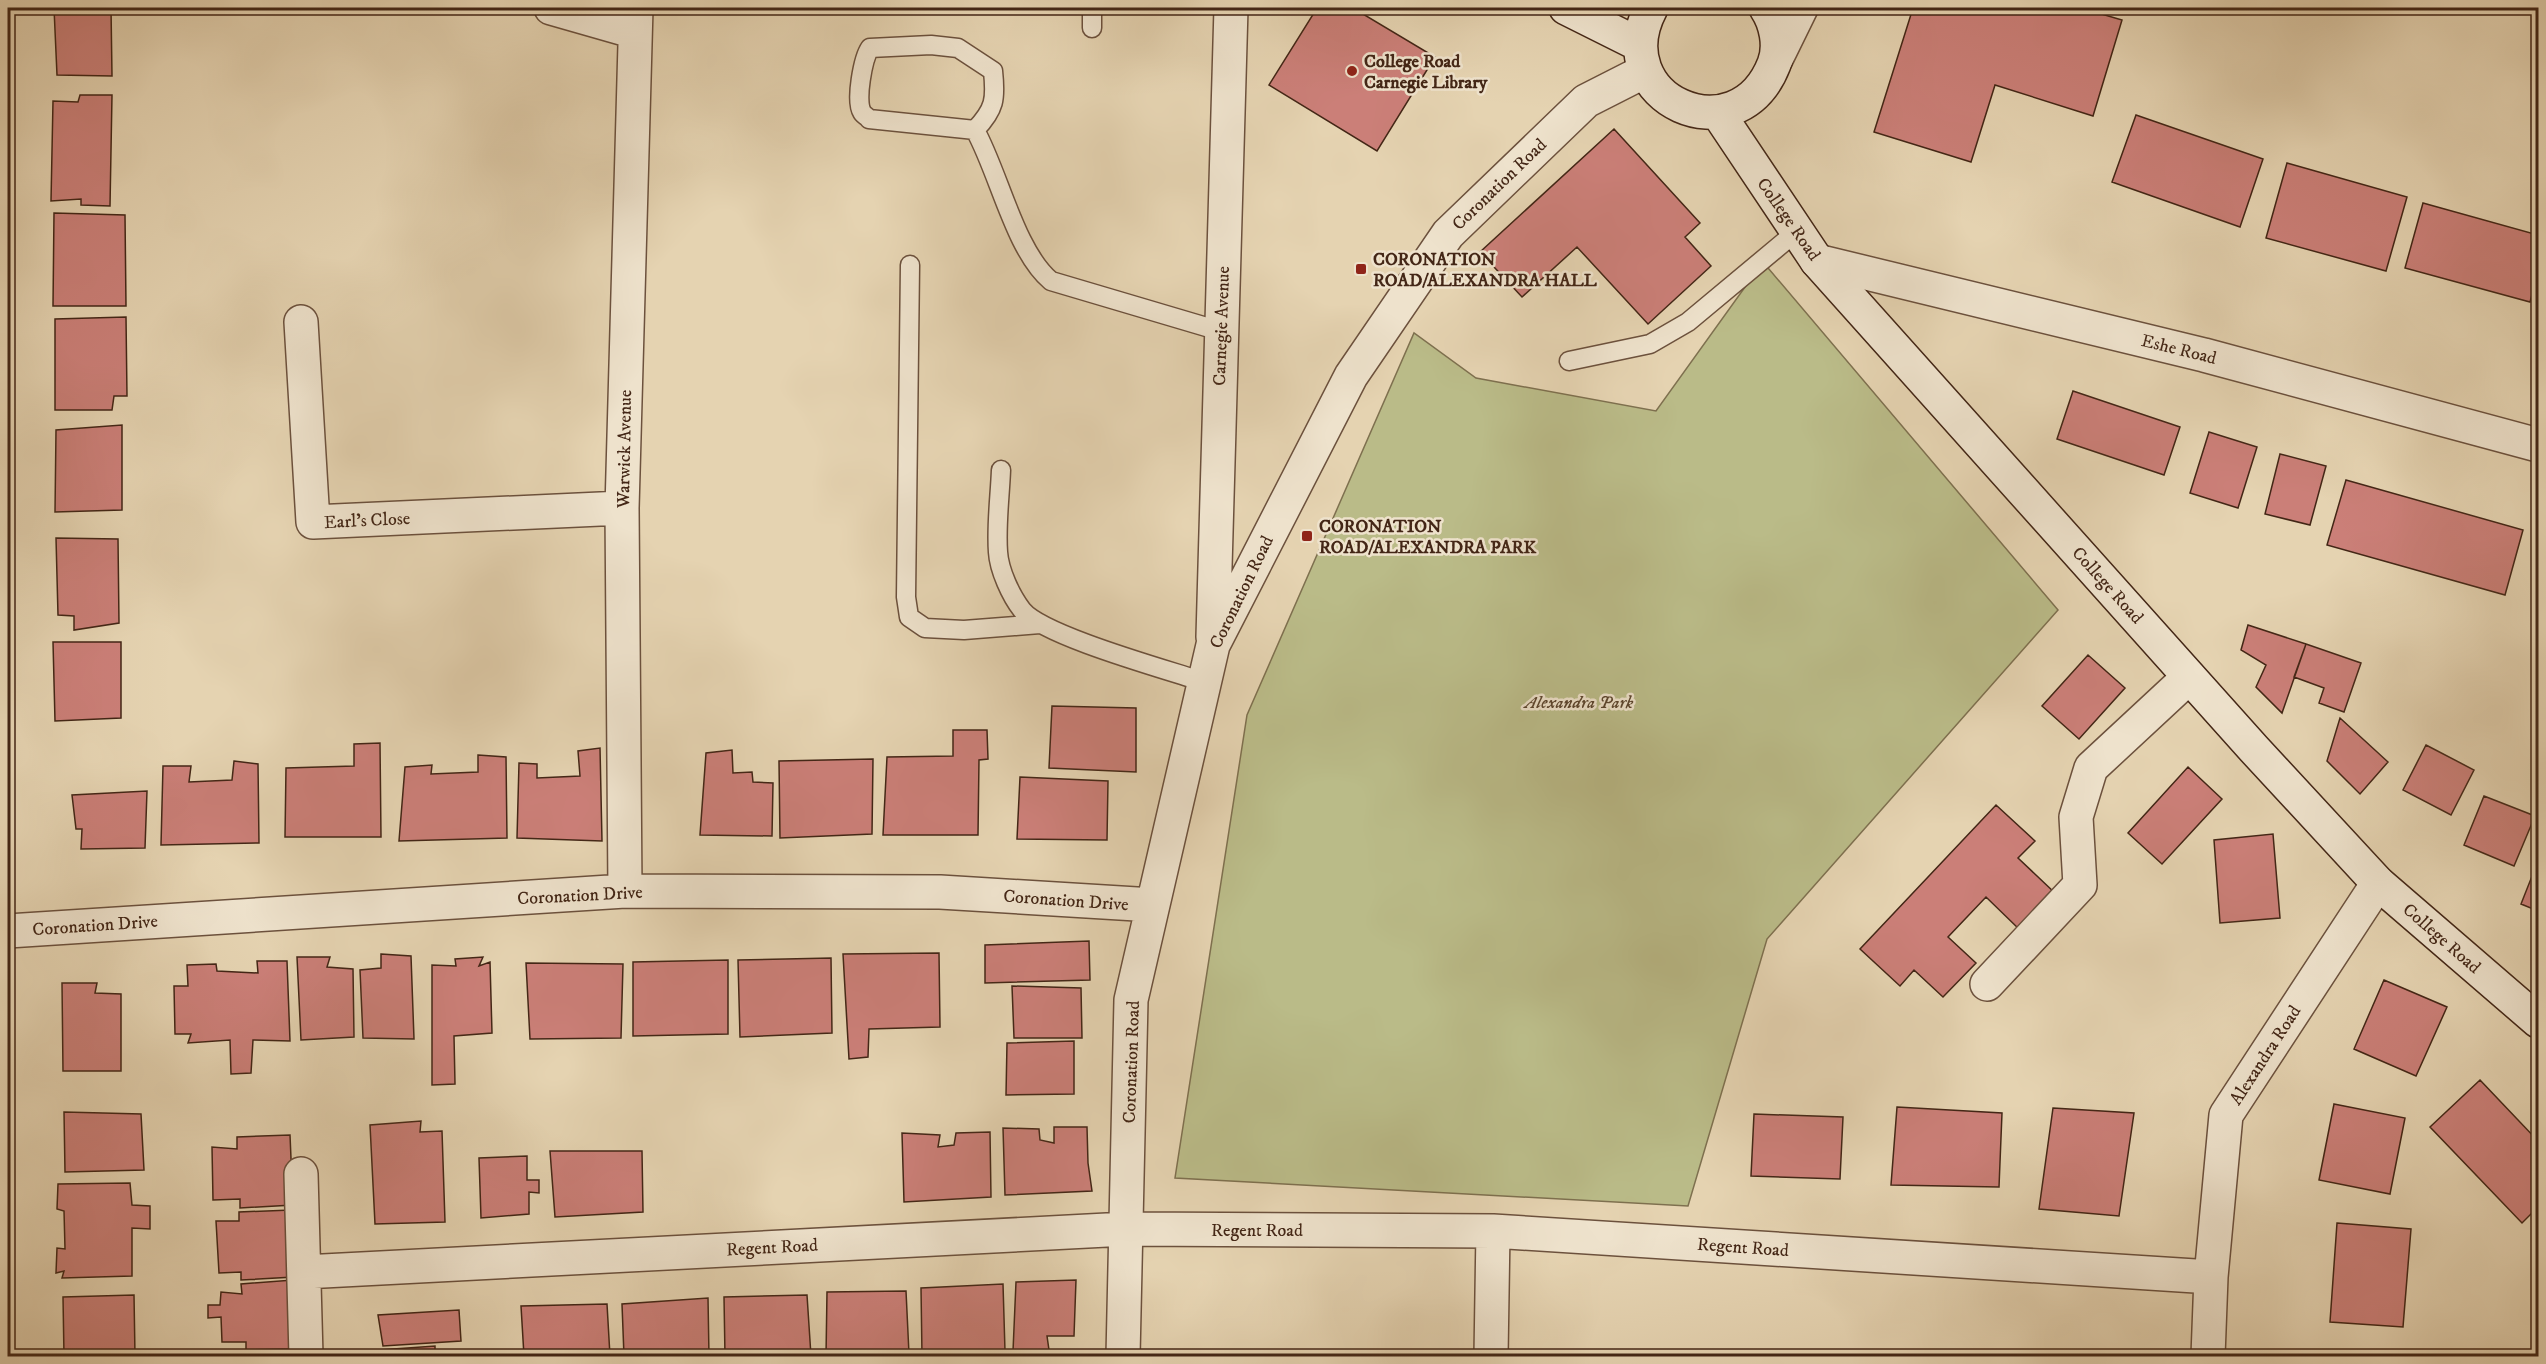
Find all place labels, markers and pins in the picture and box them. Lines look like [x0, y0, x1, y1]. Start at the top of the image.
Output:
place label: College Road Carnegie Library [1364, 51, 1488, 94]
marker: College Road Carnegie Library [1345, 64, 1359, 78]
place label: CORONATION ROAD/ALEXANDRA HALL [1373, 249, 1598, 292]
marker: CORONATION ROAD/ALEXANDRA HALL [1354, 262, 1368, 276]
place label: CORONATION ROAD/ALEXANDRA PARK [1319, 516, 1537, 559]
marker: CORONATION ROAD/ALEXANDRA PARK [1300, 529, 1314, 543]

